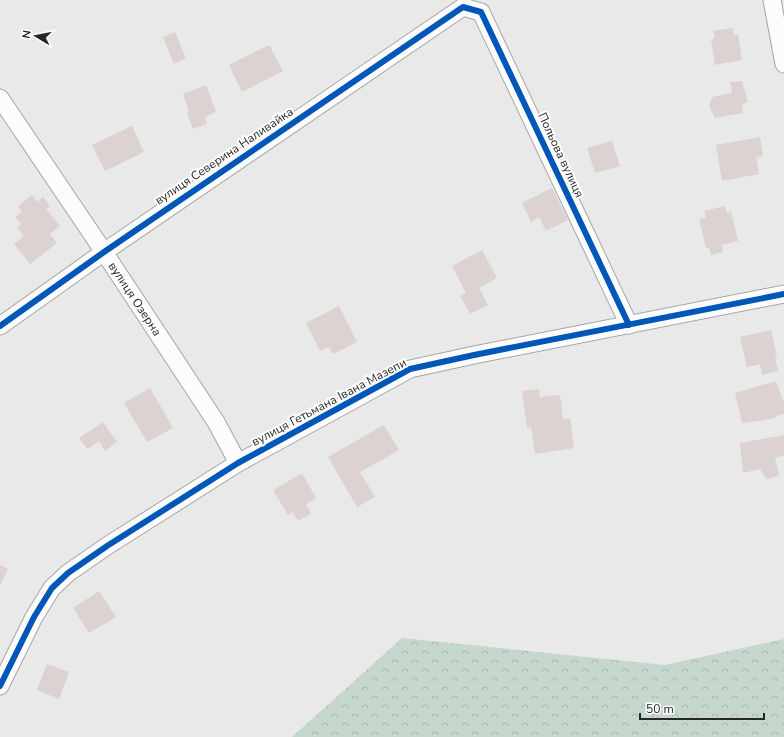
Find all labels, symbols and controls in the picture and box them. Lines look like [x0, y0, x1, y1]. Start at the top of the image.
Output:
north arrow [16, 16, 56, 56]
text: N [19, 29, 35, 40]
street label: вулиця Северина Наливайка [152, 104, 296, 208]
street label: Польова вулиця [534, 110, 588, 200]
street label: вулиця Озерна [105, 259, 165, 339]
street label: вулиця Гетьмана Івана Мазепи [249, 354, 409, 450]
scale bar [640, 695, 764, 721]
text: 50 m [646, 701, 674, 717]

